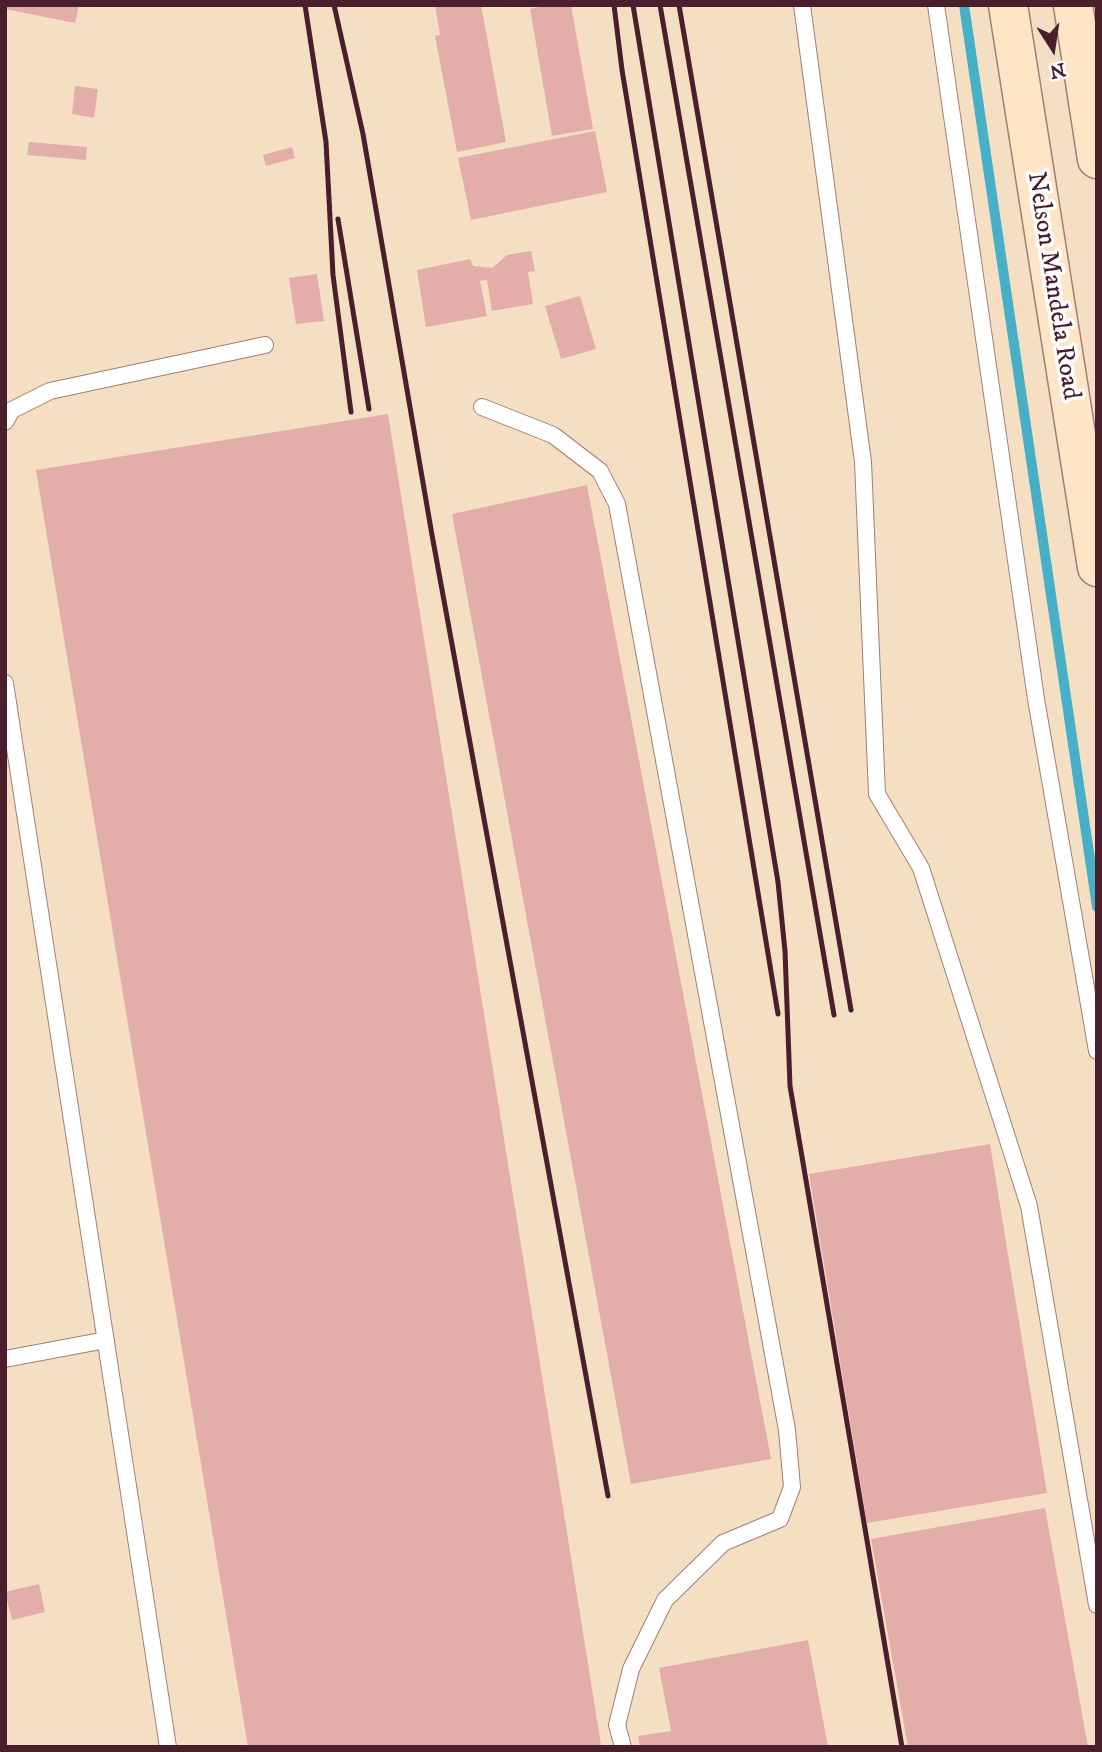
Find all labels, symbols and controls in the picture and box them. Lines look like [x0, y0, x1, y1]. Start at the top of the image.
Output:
north arrow [1018, 14, 1088, 84]
text: N [1047, 57, 1068, 83]
street label: Nelson Mandela Road [1019, 170, 1085, 402]

